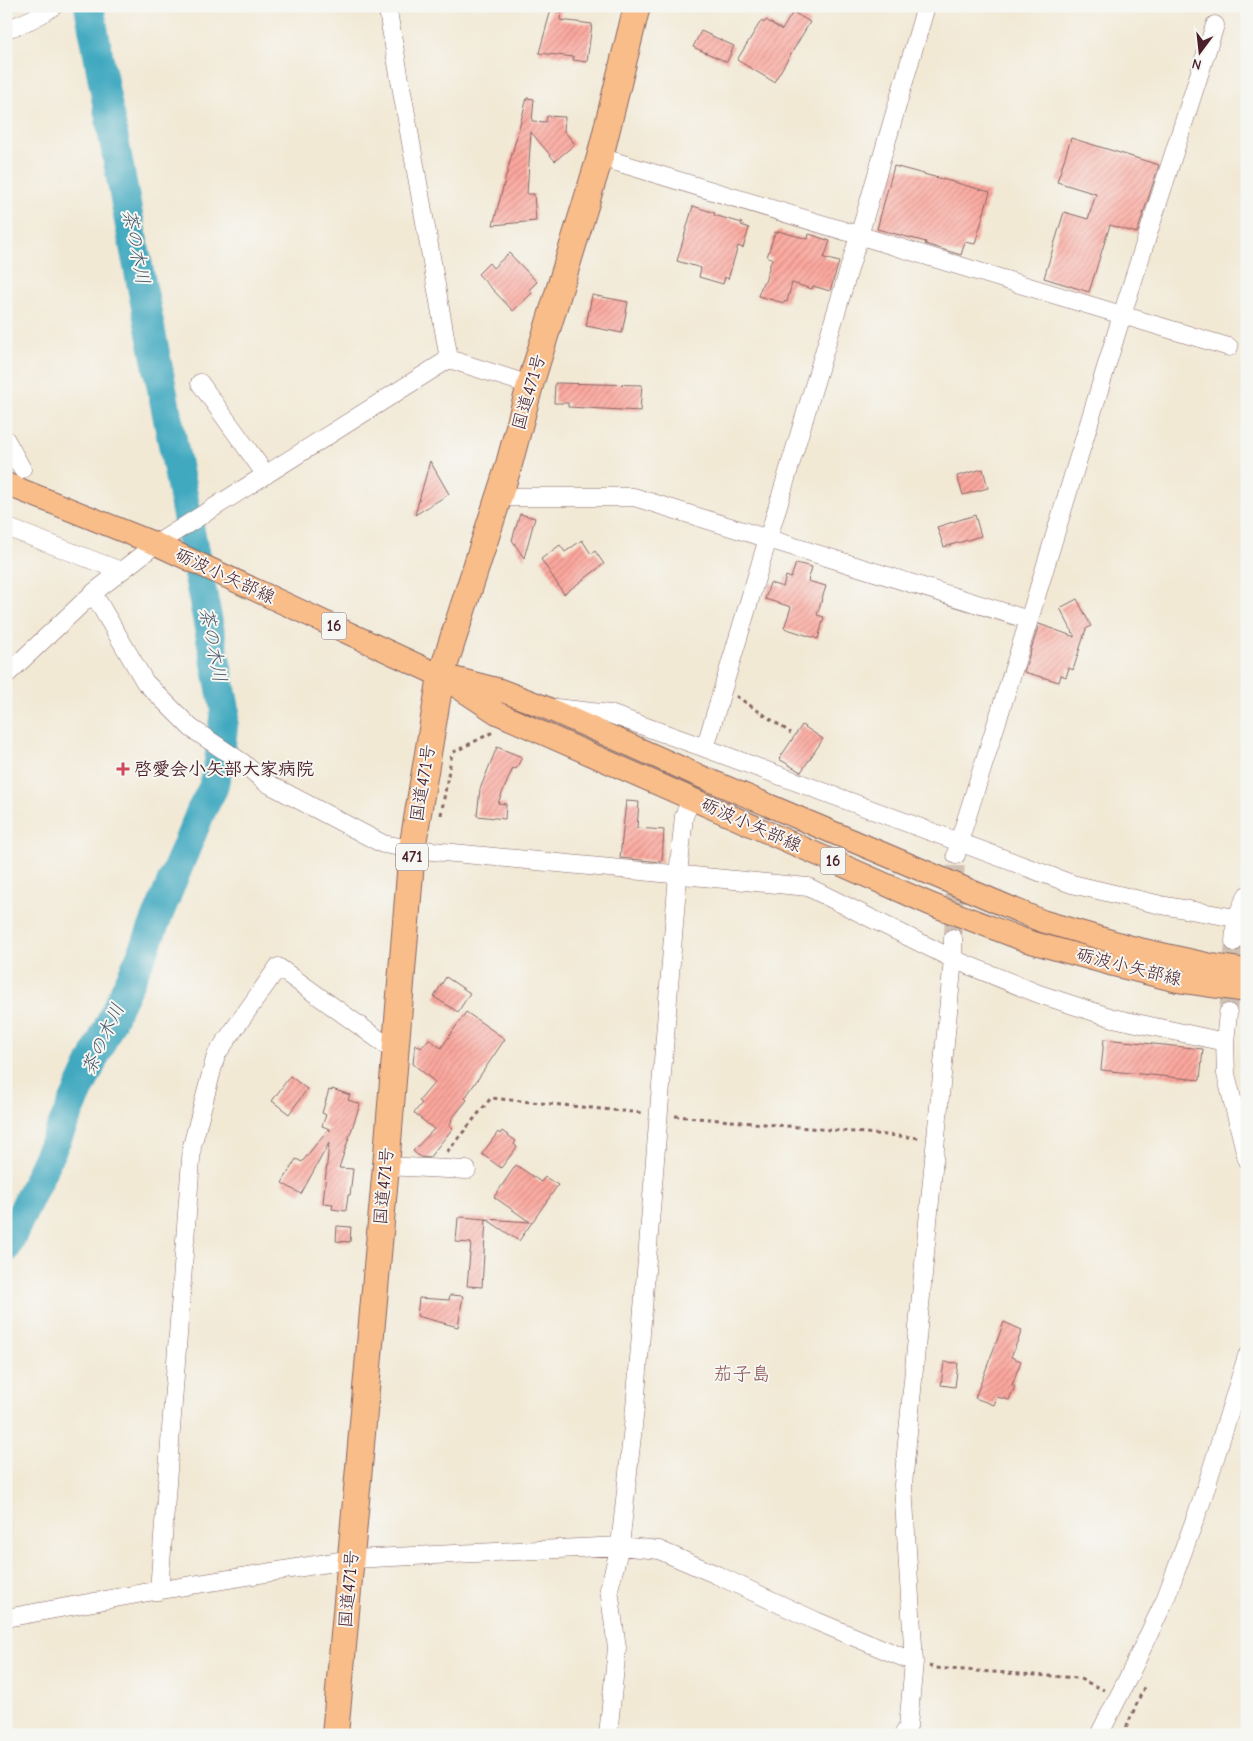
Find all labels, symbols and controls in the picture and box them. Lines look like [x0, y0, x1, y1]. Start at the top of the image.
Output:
north arrow [1176, 28, 1226, 78]
text: N [1190, 55, 1203, 73]
water label: 茶の木川 [118, 208, 154, 286]
street label: 国道471号 [508, 351, 550, 433]
street label: 砺波小矢部線 [172, 544, 278, 608]
water label: 茶の木川 [195, 606, 231, 684]
road number: 16 [322, 612, 346, 640]
street label: 国道471号 [407, 743, 439, 823]
place label: 啓愛会小矢部大家病院 [134, 759, 314, 780]
marker: 啓愛会小矢部大家病院 [116, 762, 130, 776]
street label: 砺波小矢部線 [697, 793, 805, 857]
road number: 471 [396, 844, 428, 870]
road number: 16 [820, 848, 846, 874]
street label: 砺波小矢部線 [1074, 944, 1184, 990]
water label: 茶の木川 [77, 1000, 129, 1078]
street label: 国道471号 [370, 1146, 398, 1226]
district label: 茄子島 [713, 1363, 771, 1385]
street label: 国道471号 [335, 1549, 363, 1629]

